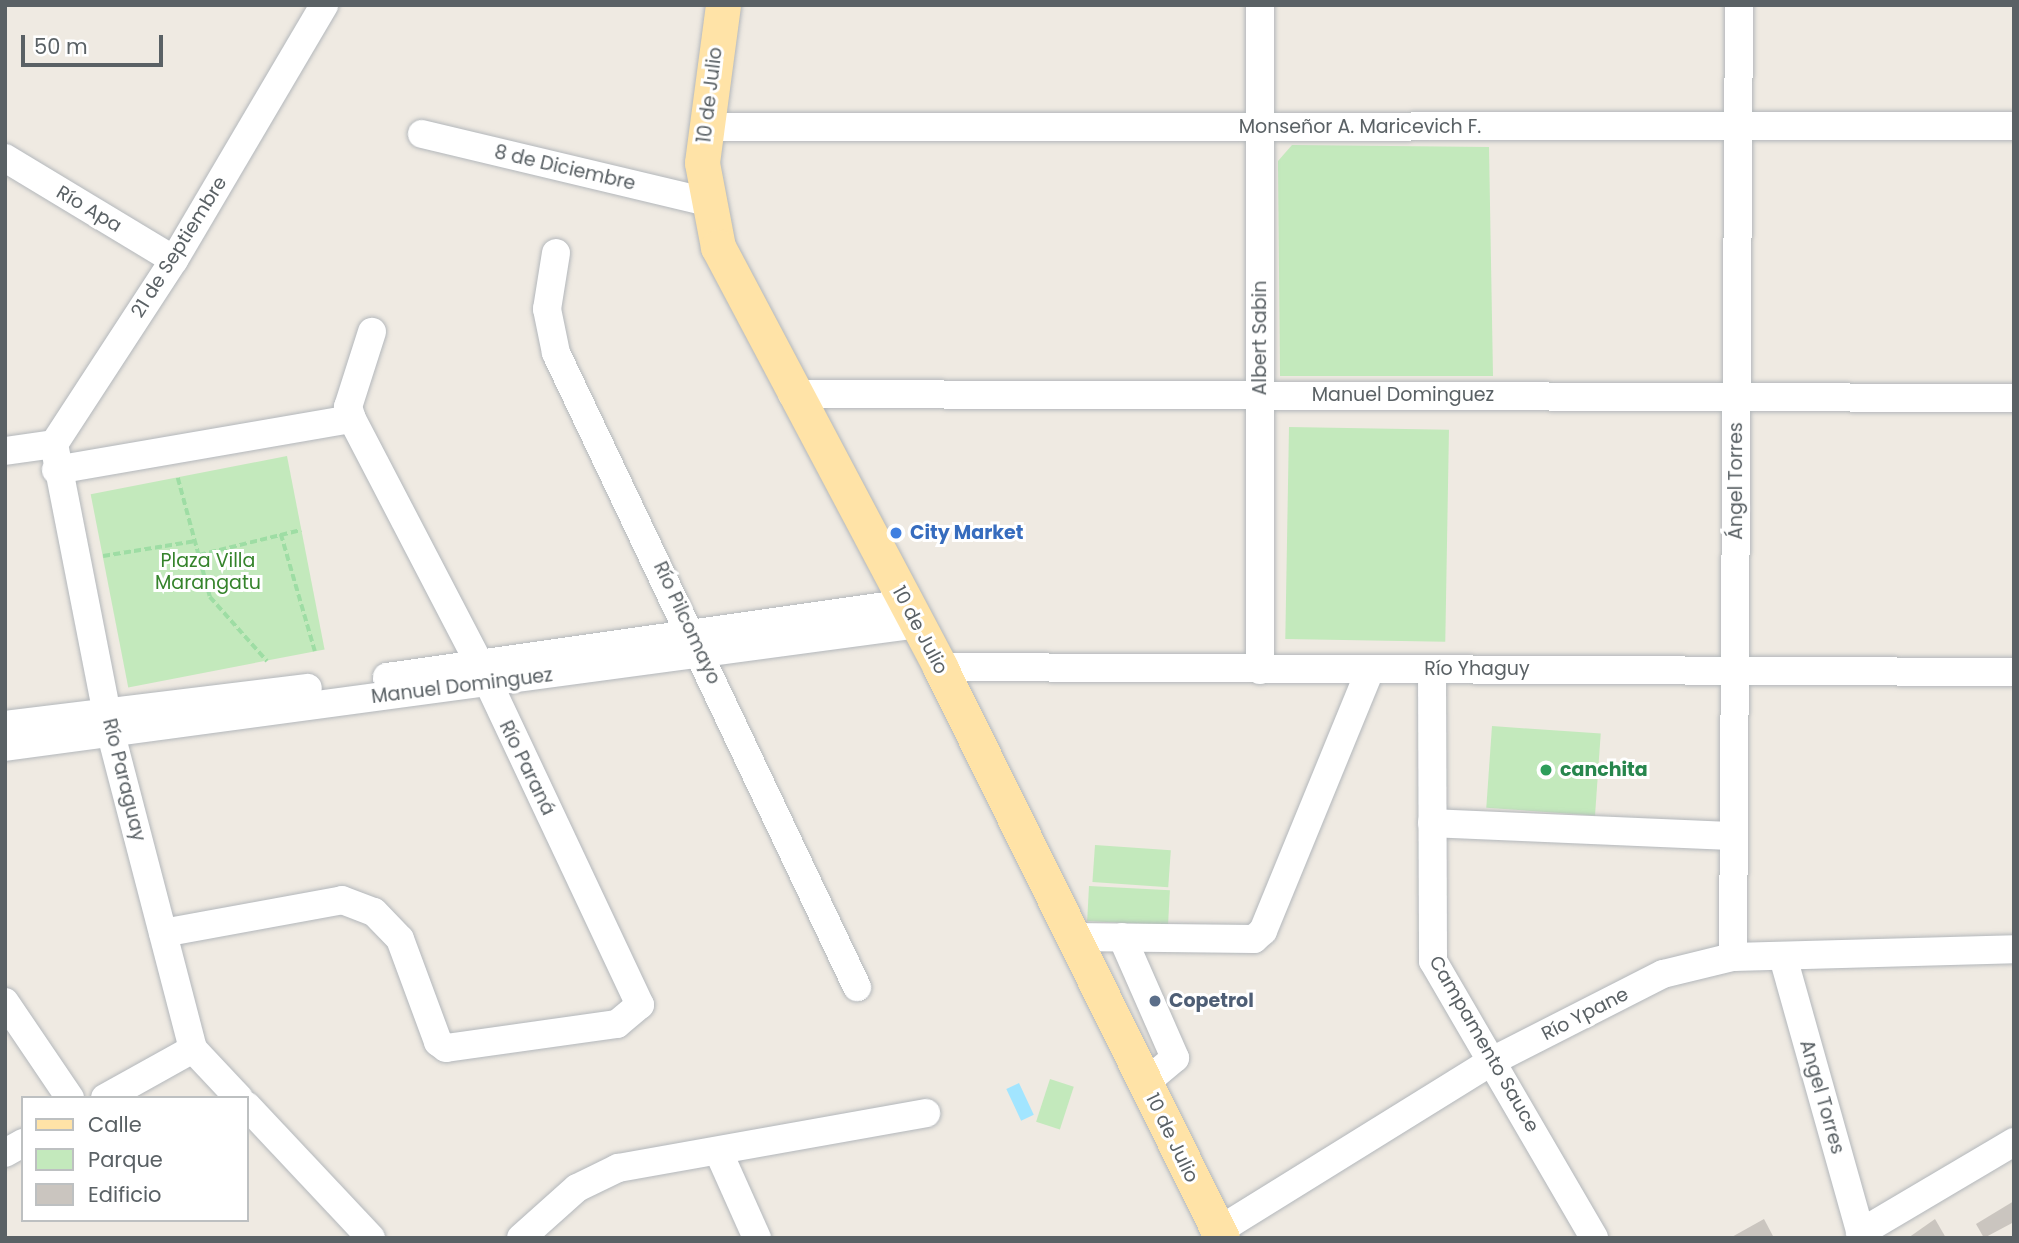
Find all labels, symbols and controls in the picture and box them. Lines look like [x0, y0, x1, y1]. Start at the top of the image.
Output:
scale bar [24, 21, 166, 65]
text: 50 m [34, 32, 88, 61]
street label: 10 de Julio [693, 46, 727, 144]
street label: Monseñor A. Maricevich F. [1239, 116, 1481, 138]
street label: 8 de Diciembre [492, 141, 638, 195]
street label: 21 de Septiembre [126, 172, 232, 322]
street label: Río Apa [52, 181, 126, 237]
street label: Albert Sabin [1249, 281, 1271, 395]
street label: Manuel Dominguez [1312, 384, 1494, 406]
street label: Ángel Torres [1725, 422, 1747, 540]
place label: City Market [910, 522, 1023, 544]
marker: City Market [888, 525, 904, 541]
park label: Plaza Villa Marangatu [155, 550, 261, 594]
street label: Río Pilcomayo [649, 558, 725, 688]
street label: 10 de Julio [887, 582, 953, 678]
street label: Río Yhaguy [1424, 658, 1530, 680]
street label: Manuel Dominguez [370, 664, 554, 708]
street label: Río Paraguay [98, 716, 150, 844]
street label: Río Paraná [494, 717, 560, 819]
place label: canchita [1560, 759, 1648, 781]
marker: canchita [1538, 762, 1554, 778]
street label: Campamento Sauce [1424, 952, 1544, 1136]
street label: Río Ypane [1538, 982, 1632, 1046]
place label: Copetrol [1169, 990, 1254, 1012]
marker: Copetrol [1147, 993, 1163, 1009]
street label: Angel Torres [1795, 1037, 1849, 1157]
street label: 10 de Julio [1141, 1090, 1203, 1186]
legend [21, 1096, 248, 1222]
text: Calle [88, 1110, 142, 1139]
text: Parque [88, 1145, 163, 1174]
text: Edificio [88, 1180, 162, 1209]

